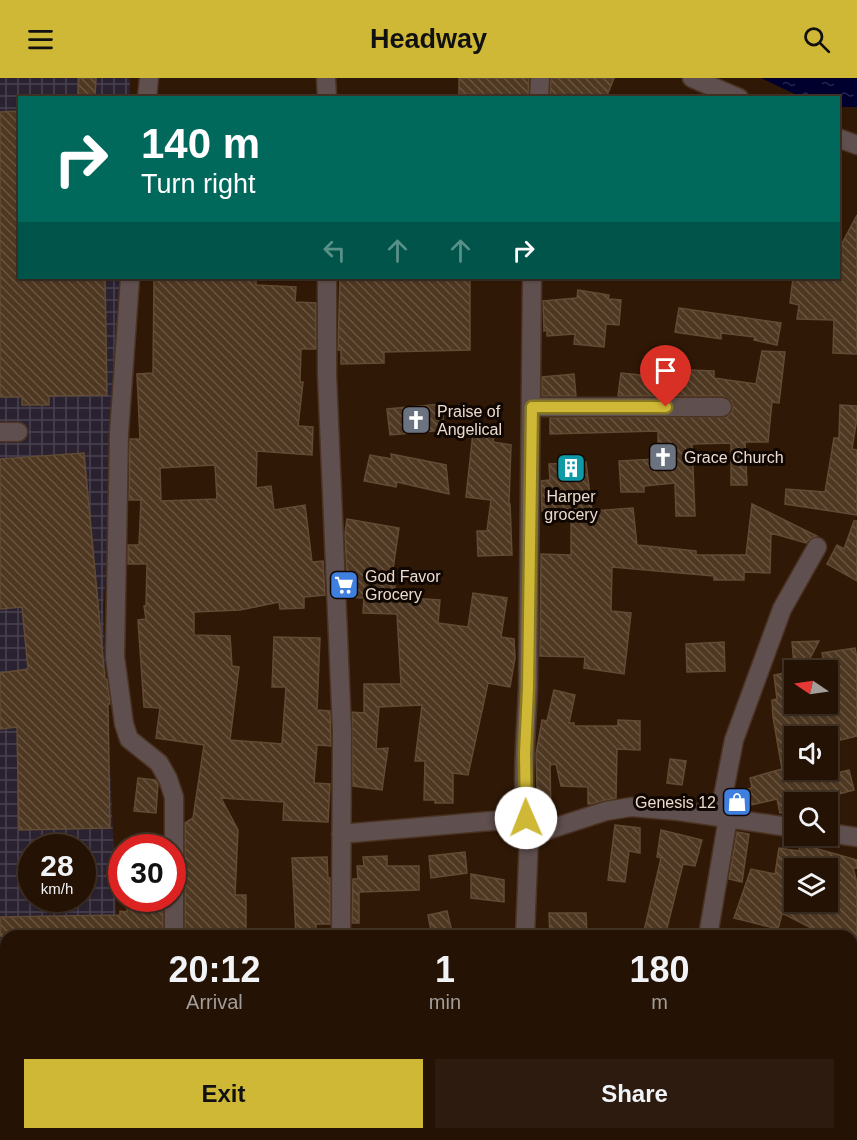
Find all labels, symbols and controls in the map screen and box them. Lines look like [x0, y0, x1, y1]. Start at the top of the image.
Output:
icon: menu [24, 23, 57, 56]
icon: search [800, 23, 833, 56]
text: Headway [370, 24, 487, 54]
icon: right [42, 120, 120, 198]
text: 140 m [141, 120, 260, 167]
text: Turn right [141, 169, 256, 199]
icon: left [318, 234, 351, 267]
icon: ahead [381, 234, 414, 267]
icon: ahead [444, 234, 477, 267]
icon: right [507, 234, 540, 267]
pin [640, 345, 691, 407]
icon: arrive [649, 354, 682, 387]
place label: Praise of Angelical [437, 403, 502, 438]
church icon: Praise of Angelical [400, 404, 432, 436]
church icon: Grace Church [647, 441, 679, 473]
place label: Grace Church [684, 449, 784, 466]
building icon: Harper grocery [555, 452, 587, 484]
place label: Harper grocery [544, 488, 598, 523]
place label: God Favor Grocery [365, 568, 441, 603]
supermarket icon: God Favor Grocery [328, 569, 360, 601]
north arrow [784, 660, 838, 714]
map controls [784, 660, 838, 912]
button: sound [784, 726, 838, 780]
position arrow [494, 786, 558, 850]
shop icon: Genesis 12 [721, 786, 753, 818]
button: search [784, 792, 838, 846]
place label: Genesis 12 [635, 794, 716, 811]
speed limit sign: 30 [108, 834, 186, 912]
text: 28 [40, 849, 74, 882]
button: layers [784, 858, 838, 912]
text: km/h [41, 880, 73, 897]
text: 20:12 [168, 949, 260, 990]
text: 1 [435, 949, 455, 990]
text: 180 [629, 949, 690, 990]
text: Arrival [186, 991, 243, 1013]
text: min [429, 991, 461, 1013]
text: m [651, 991, 668, 1013]
button: Exit [24, 1059, 423, 1128]
button: Share [435, 1059, 834, 1128]

